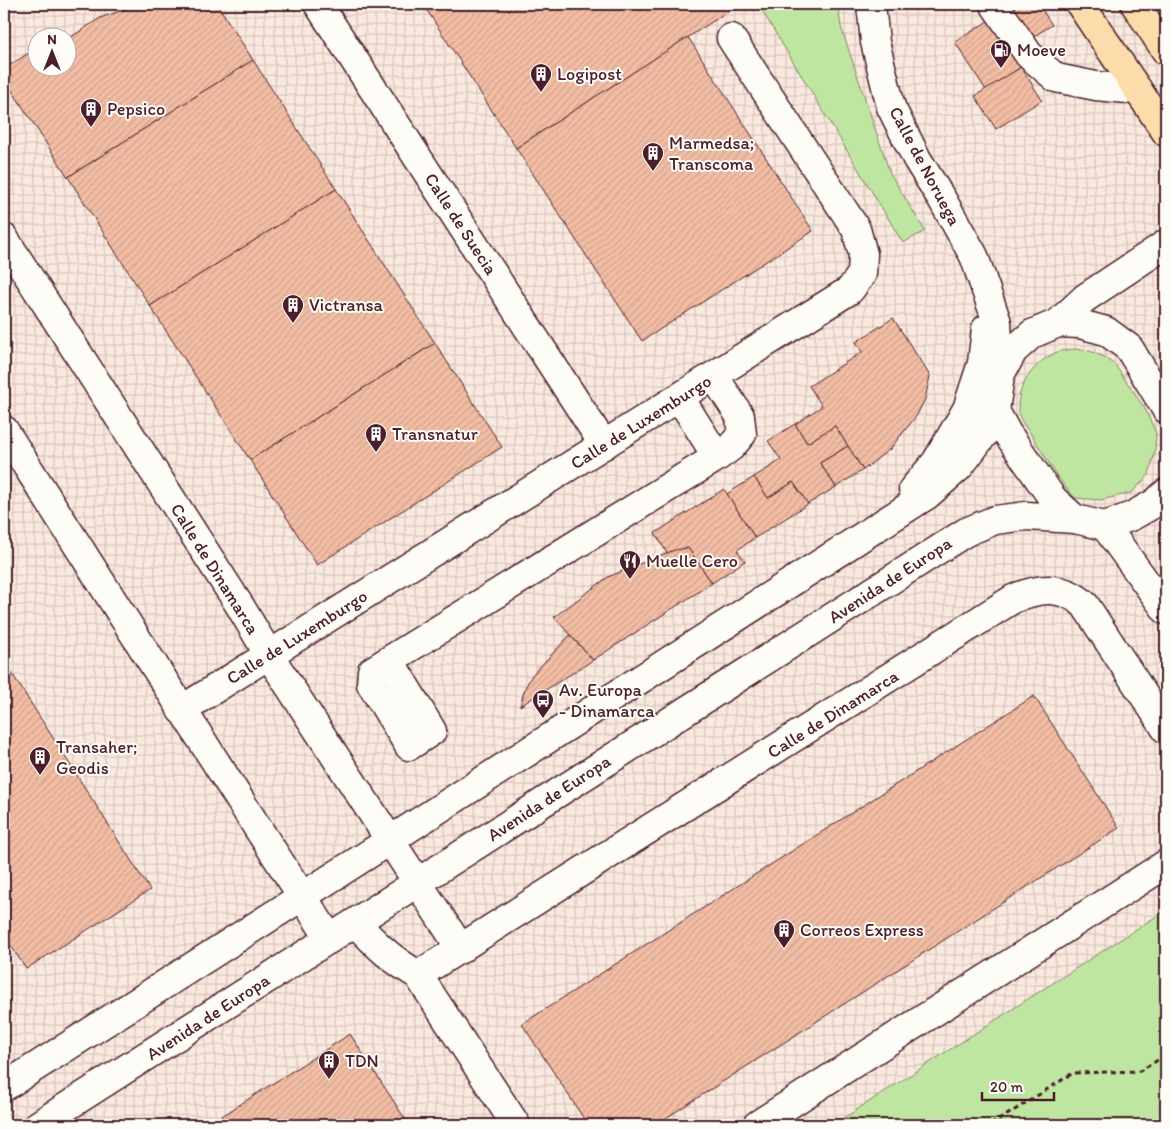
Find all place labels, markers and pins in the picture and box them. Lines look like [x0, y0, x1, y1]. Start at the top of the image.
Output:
fuel station icon: Moeve [989, 38, 1013, 69]
place label: Moeve [1017, 39, 1066, 61]
building icon: Logipost [529, 62, 553, 93]
place label: Logipost [557, 63, 622, 85]
building icon: Pepsico [79, 97, 103, 128]
place label: Pepsico [107, 98, 165, 120]
place label: Marmedsa; Transcoma [669, 132, 754, 175]
building icon: Marmedsa; Transcoma [641, 141, 665, 172]
building icon: Victransa [281, 293, 305, 324]
place label: Victransa [309, 294, 384, 316]
building icon: Transnatur [364, 422, 388, 453]
place label: Transnatur [392, 423, 479, 445]
restaurant icon: Muelle Cero [618, 549, 642, 580]
place label: Muelle Cero [646, 550, 738, 572]
place label: Av. Europa - Dinamarca [559, 679, 655, 722]
bus stop icon: Av. Europa - Dinamarca [531, 688, 555, 719]
place label: Transaher; Geodis [56, 736, 138, 779]
building icon: Transaher; Geodis [28, 745, 52, 776]
building icon: Correos Express [772, 918, 796, 949]
place label: Correos Express [800, 919, 924, 941]
building icon: TDN [317, 1049, 341, 1080]
place label: TDN [345, 1050, 379, 1072]

